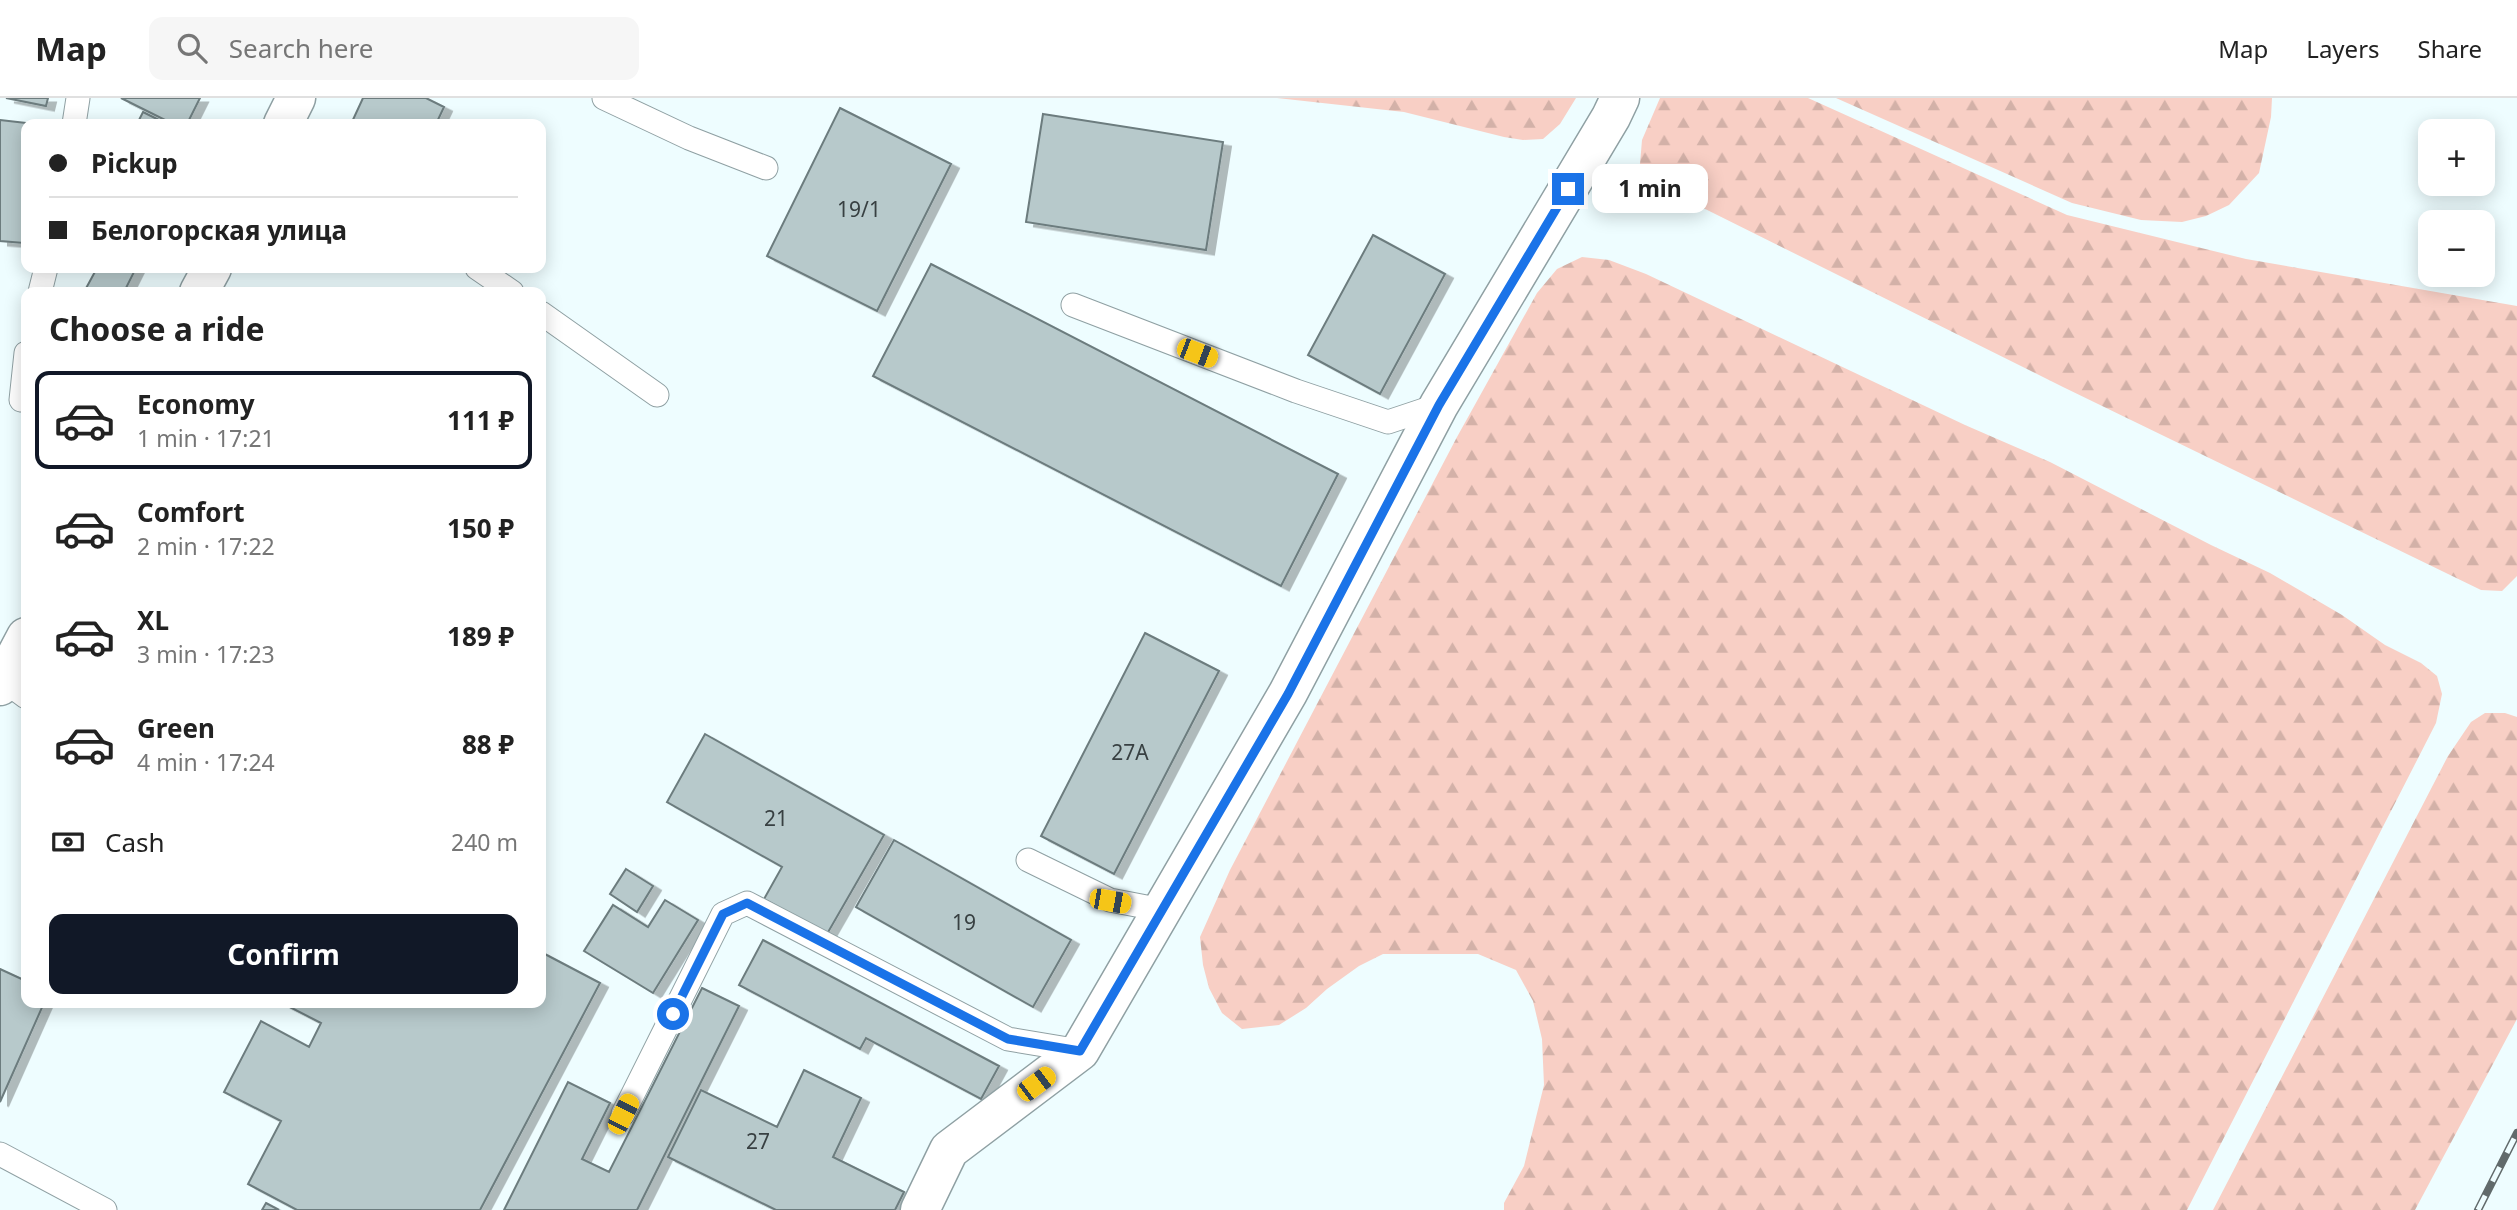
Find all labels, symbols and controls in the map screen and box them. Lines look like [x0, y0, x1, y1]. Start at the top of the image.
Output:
search box [149, 17, 639, 80]
text: Map [35, 26, 107, 71]
icon: search [173, 29, 211, 67]
text: Search here [229, 30, 373, 66]
text: Map [2218, 32, 2268, 65]
text: Layers [2306, 32, 2380, 65]
text: Share [2418, 32, 2482, 65]
map controls [2418, 119, 2495, 287]
button: + [2418, 119, 2495, 196]
text: Pickup [91, 145, 178, 181]
callout: 1 min [1592, 164, 1708, 214]
text: 1 min [1618, 172, 1682, 204]
route end [1552, 173, 1584, 205]
house number: 19/1 [837, 195, 881, 223]
button: − [2418, 210, 2495, 287]
text: Белогорская улица [91, 212, 347, 248]
text: Choose a ride [49, 307, 265, 350]
car [1174, 336, 1221, 370]
text: Economy [137, 386, 255, 422]
icon: car [53, 389, 116, 452]
text: 111 ₽ [447, 402, 514, 438]
text: 1 min · 17:21 [137, 422, 275, 454]
text: Comfort [137, 494, 245, 530]
icon: car [53, 497, 116, 560]
text: 150 ₽ [447, 510, 514, 546]
text: 2 min · 17:22 [137, 530, 275, 562]
text: XL [137, 602, 169, 638]
icon: car [53, 605, 116, 668]
text: 189 ₽ [447, 618, 514, 654]
text: 3 min · 17:23 [137, 638, 275, 670]
text: Green [137, 710, 215, 746]
icon: car [53, 713, 116, 776]
text: 88 ₽ [462, 726, 514, 762]
house number: 27А [1111, 738, 1149, 766]
text: 4 min · 17:24 [137, 746, 275, 778]
house number: 21 [764, 804, 788, 832]
icon: cash [49, 823, 87, 861]
text: Cash [105, 824, 165, 860]
text: 240 m [451, 826, 518, 858]
car [1088, 887, 1133, 915]
house number: 19 [952, 908, 976, 936]
button: Confirm [49, 914, 518, 994]
route start [657, 998, 689, 1030]
car [1013, 1063, 1060, 1105]
car [605, 1091, 642, 1137]
house number: 27 [746, 1127, 770, 1155]

